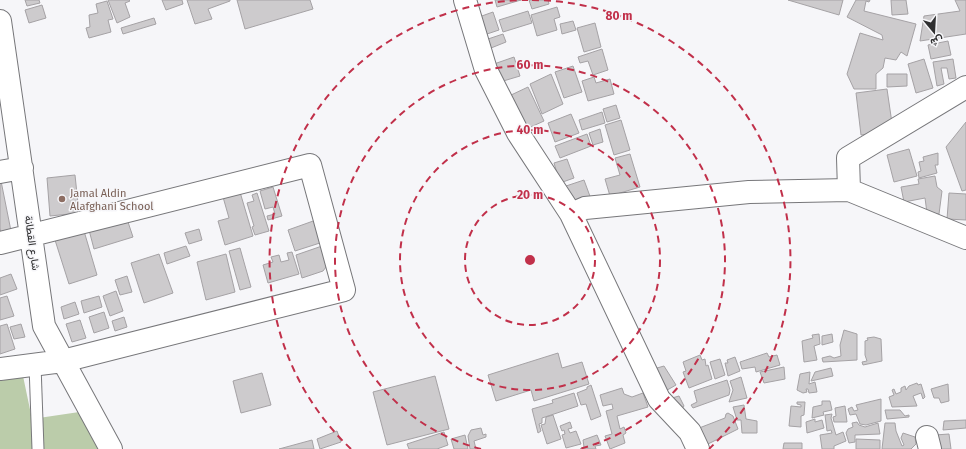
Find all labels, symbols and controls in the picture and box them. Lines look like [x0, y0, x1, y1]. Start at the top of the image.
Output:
text: 80 m [606, 9, 632, 23]
north arrow [914, 12, 954, 52]
text: ش [929, 33, 945, 49]
text: 60 m [517, 58, 543, 72]
text: 40 m [517, 123, 543, 137]
place label: Jamal Aldin Alafghani School [70, 187, 154, 213]
text: 20 m [517, 188, 543, 202]
marker: Jamal Aldin Alafghani School [57, 194, 67, 204]
street label: شارع القطانة [21, 215, 42, 272]
centre of rings [523, 253, 537, 267]

